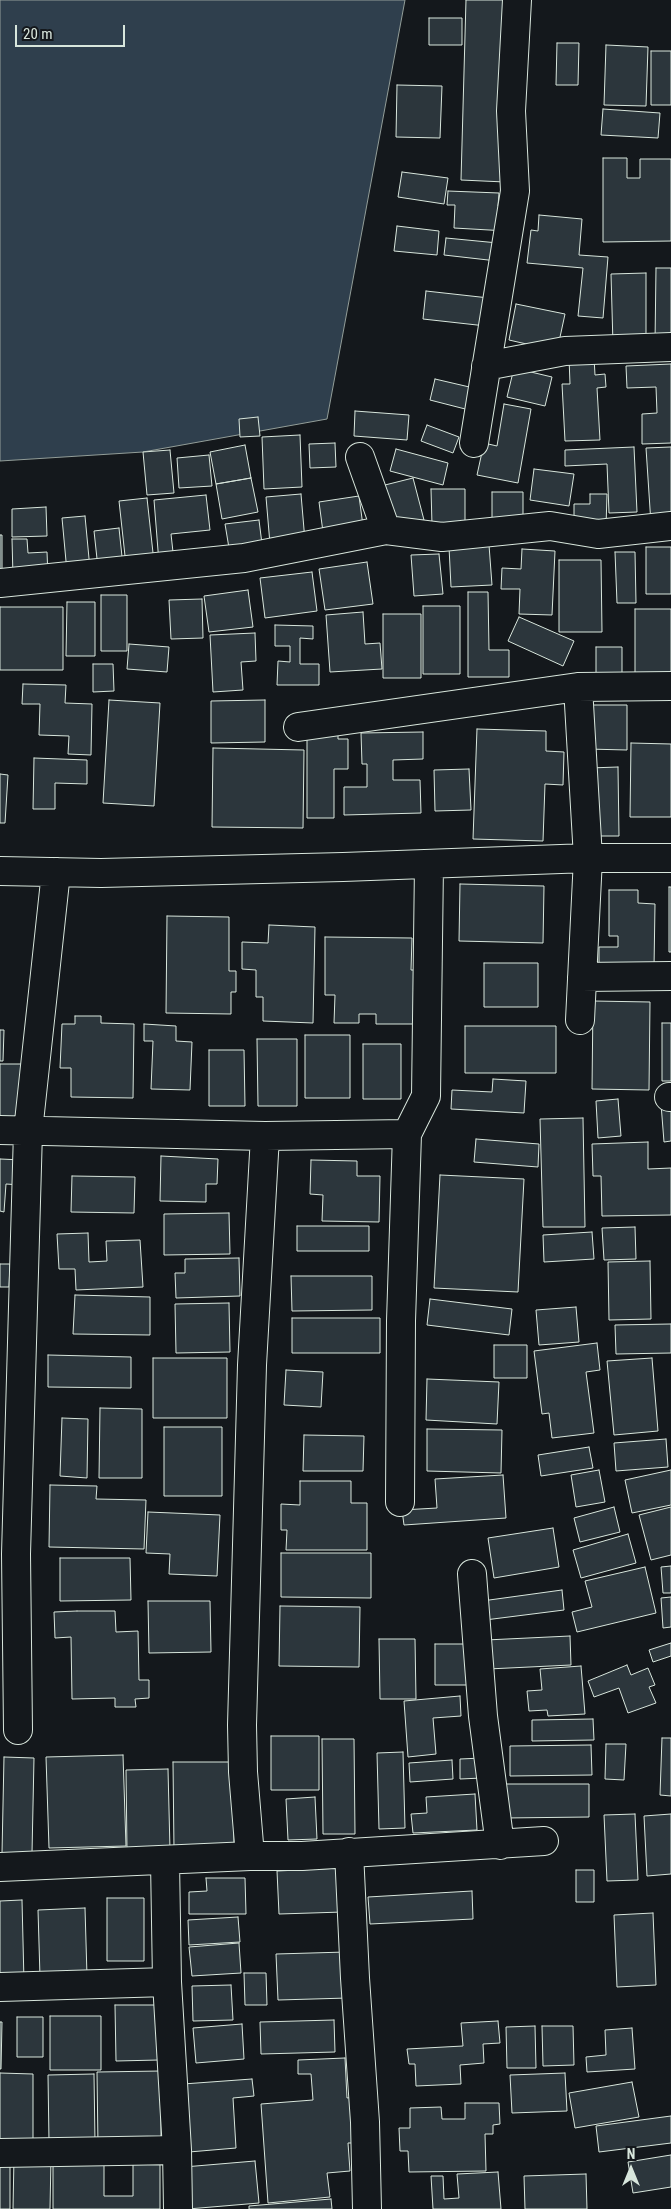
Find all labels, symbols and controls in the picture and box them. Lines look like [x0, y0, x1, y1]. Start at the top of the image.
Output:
scale bar [18, 15, 128, 47]
text: 20 m [23, 25, 53, 43]
north arrow [606, 2144, 656, 2194]
text: N [627, 2146, 635, 2162]

